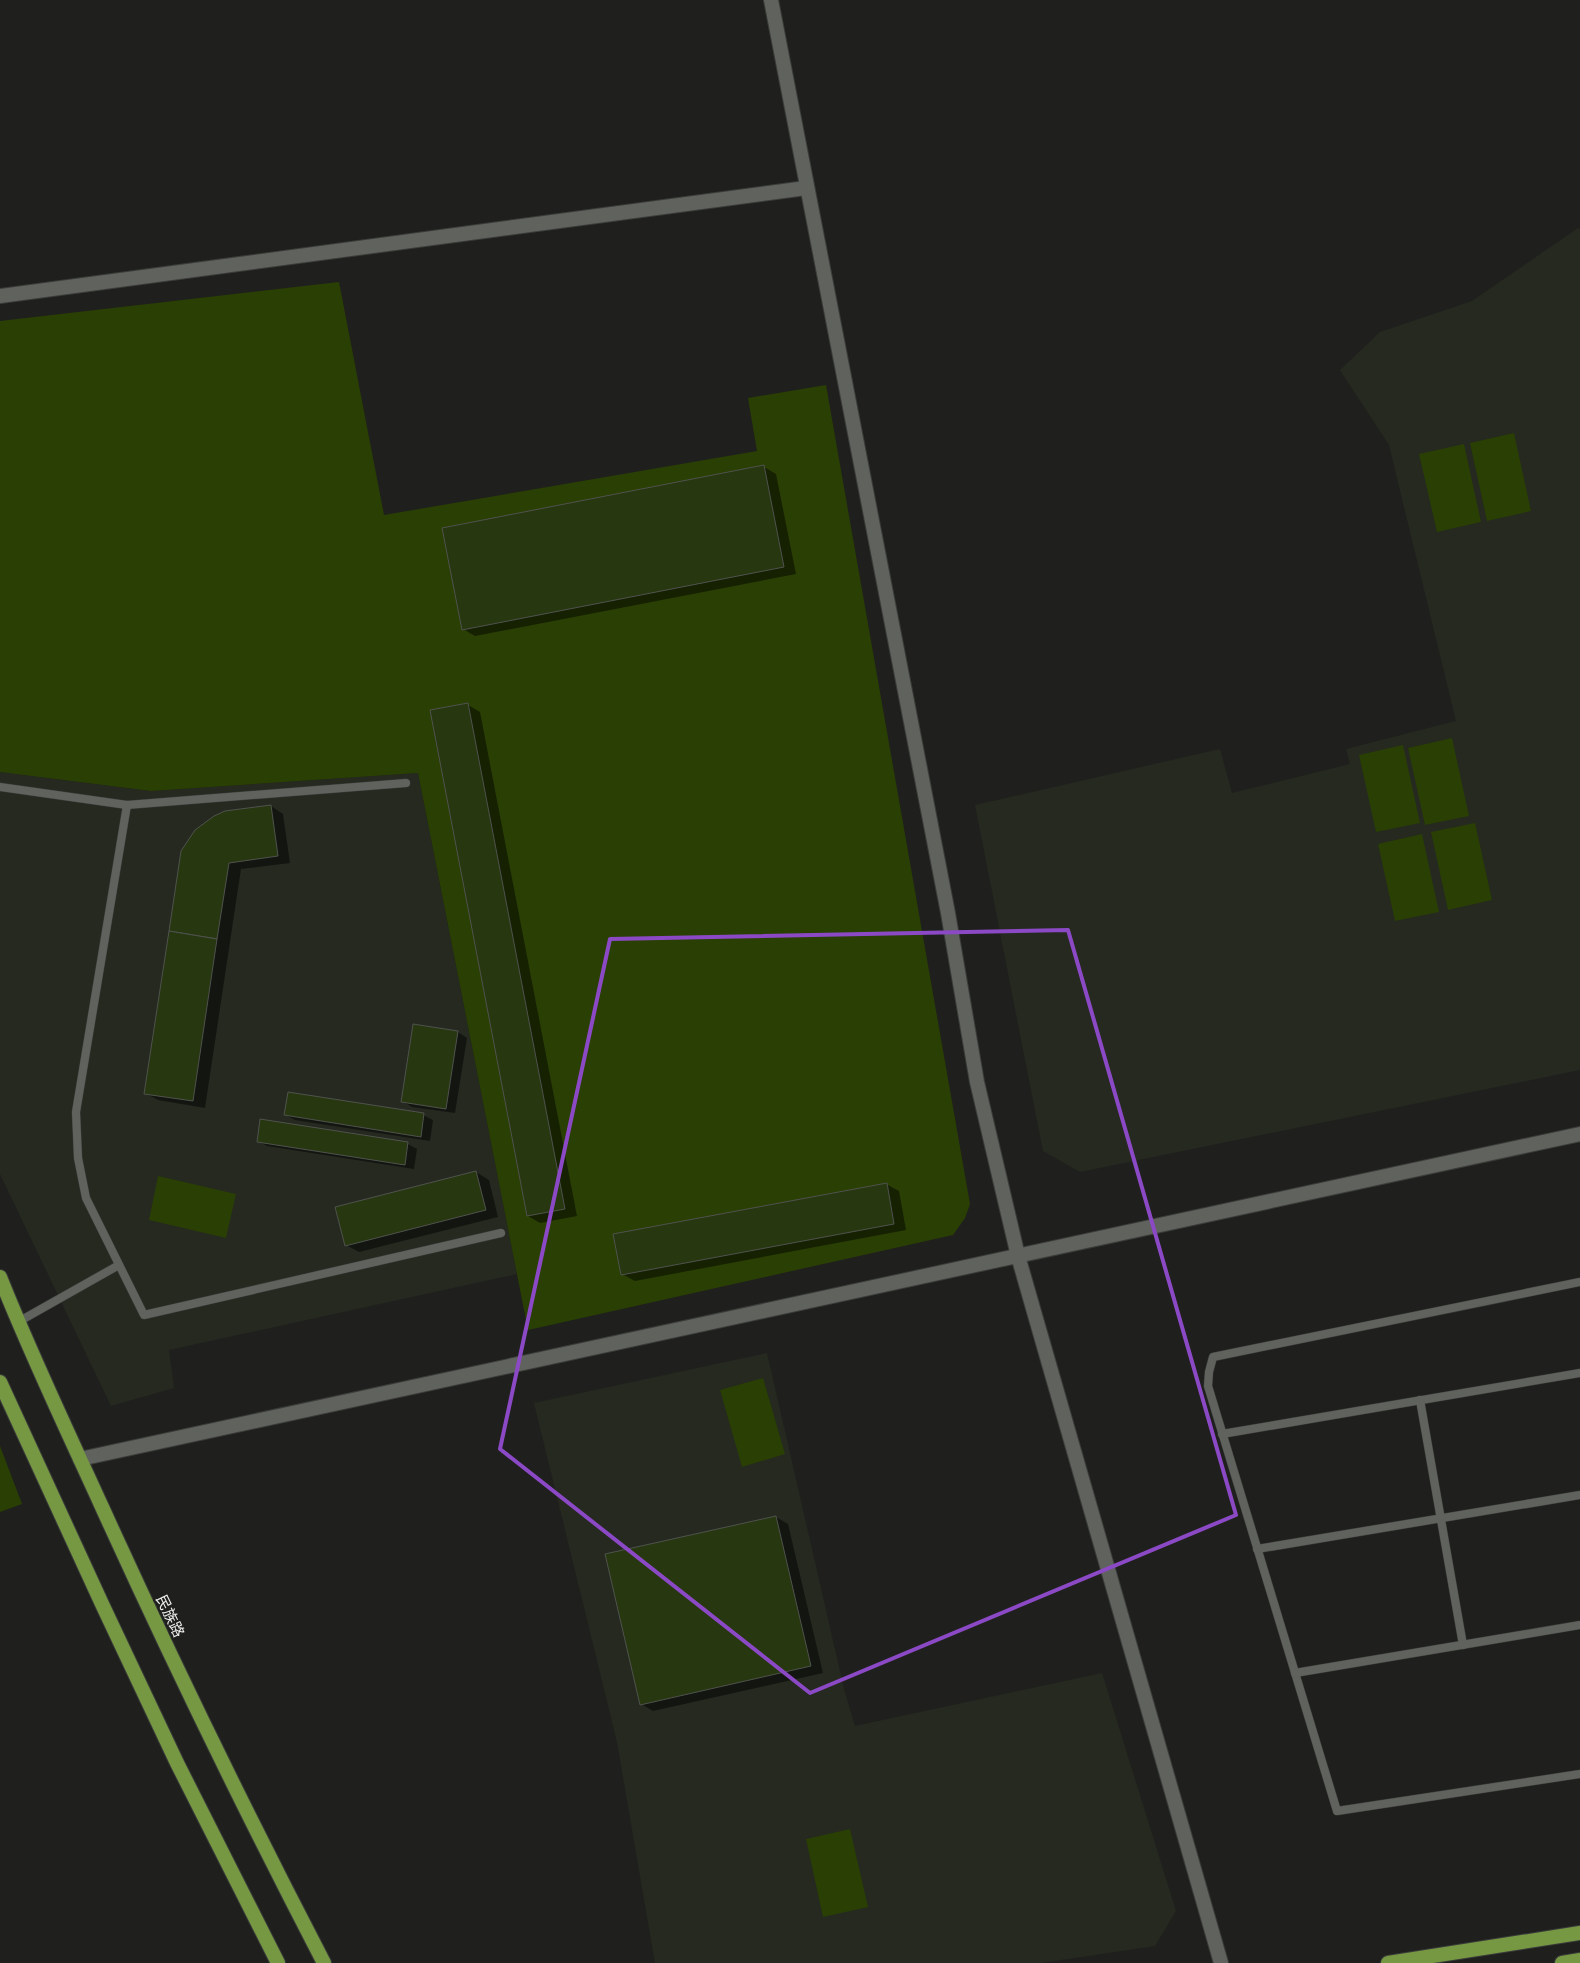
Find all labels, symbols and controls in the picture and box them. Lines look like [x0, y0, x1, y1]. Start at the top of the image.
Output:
street label: 民族路 [152, 1591, 190, 1640]

